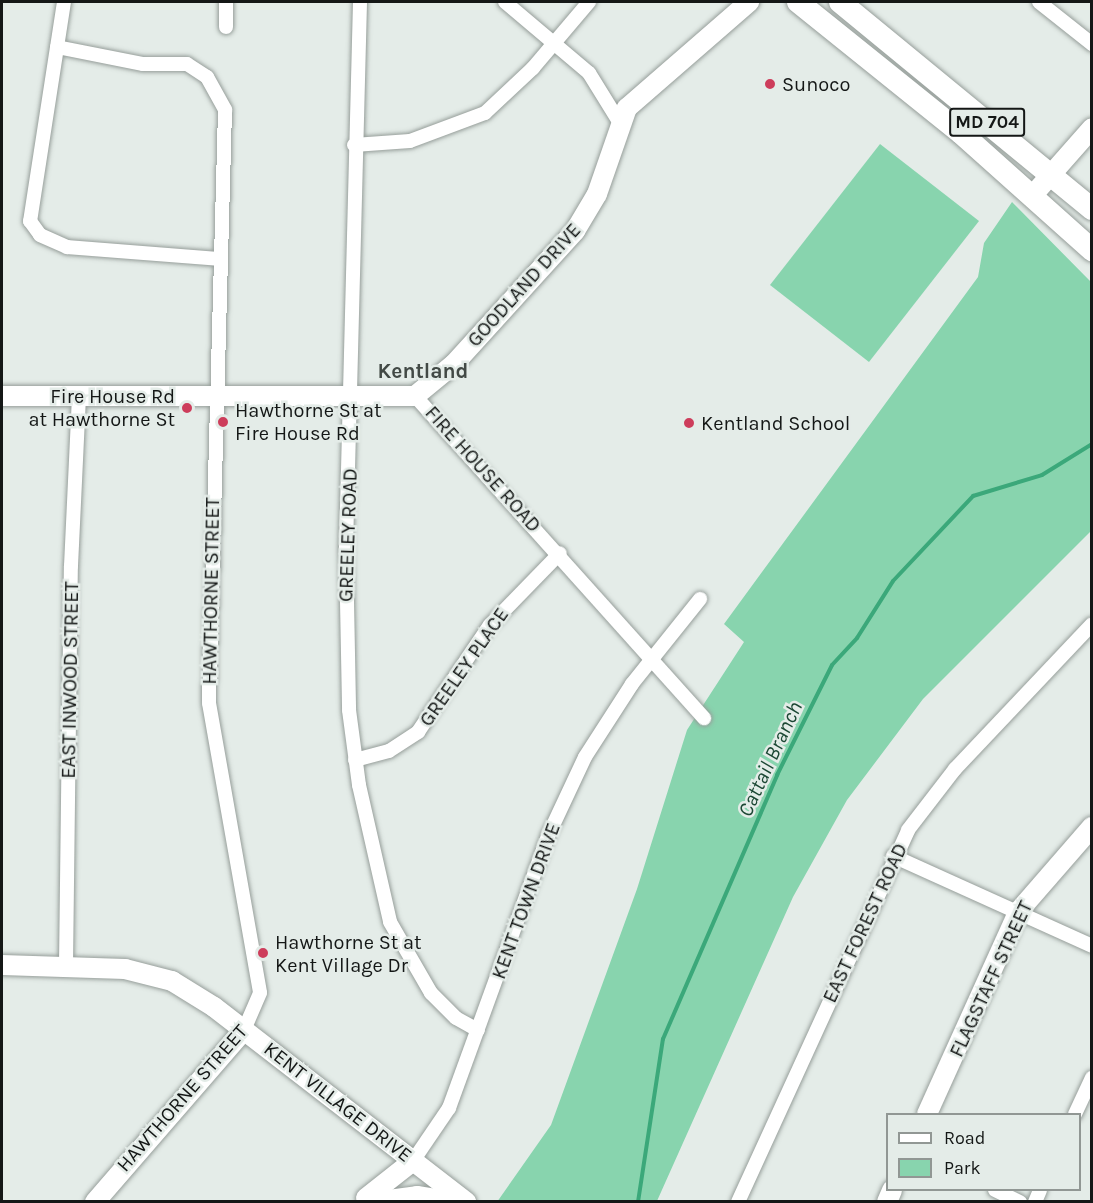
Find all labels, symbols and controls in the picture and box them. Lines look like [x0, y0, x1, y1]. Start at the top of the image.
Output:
place label: Sunoco [782, 72, 850, 96]
marker: Sunoco [763, 77, 777, 91]
road number: MD 704 [948, 107, 1026, 137]
street label: GOODLAND DRIVE [462, 218, 586, 352]
district label: Kentland [378, 358, 468, 384]
place label: Fire House Rd at Hawthorne St [28, 384, 175, 431]
place label: Hawthorne St at Fire House Rd [235, 398, 382, 445]
marker: Fire House Rd at Hawthorne St [180, 401, 194, 415]
street label: FIRE HOUSE ROAD [420, 401, 546, 537]
place label: Kentland School [701, 411, 850, 435]
marker: Hawthorne St at Fire House Rd [216, 415, 230, 429]
marker: Kentland School [682, 416, 696, 430]
street label: GREELEY ROAD [334, 468, 362, 602]
street label: HAWTHORNE STREET [197, 497, 225, 685]
street label: EAST INWOOD STREET [56, 581, 84, 779]
street label: GREELEY PLACE [414, 603, 514, 731]
water label: Cattail Branch [732, 697, 808, 821]
street label: KENT TOWN DRIVE [487, 820, 565, 982]
street label: EAST FOREST ROAD [818, 839, 912, 1007]
street label: FLAGSTAFF STREET [944, 897, 1038, 1061]
place label: Hawthorne St at Kent Village Dr [275, 930, 422, 977]
marker: Hawthorne St at Kent Village Dr [256, 946, 270, 960]
street label: HAWTHORNE STREET [112, 1019, 252, 1177]
street label: KENT VILLAGE DRIVE [259, 1037, 417, 1167]
legend [886, 1113, 1081, 1191]
text: Road [944, 1127, 985, 1149]
text: Park [944, 1157, 981, 1179]

